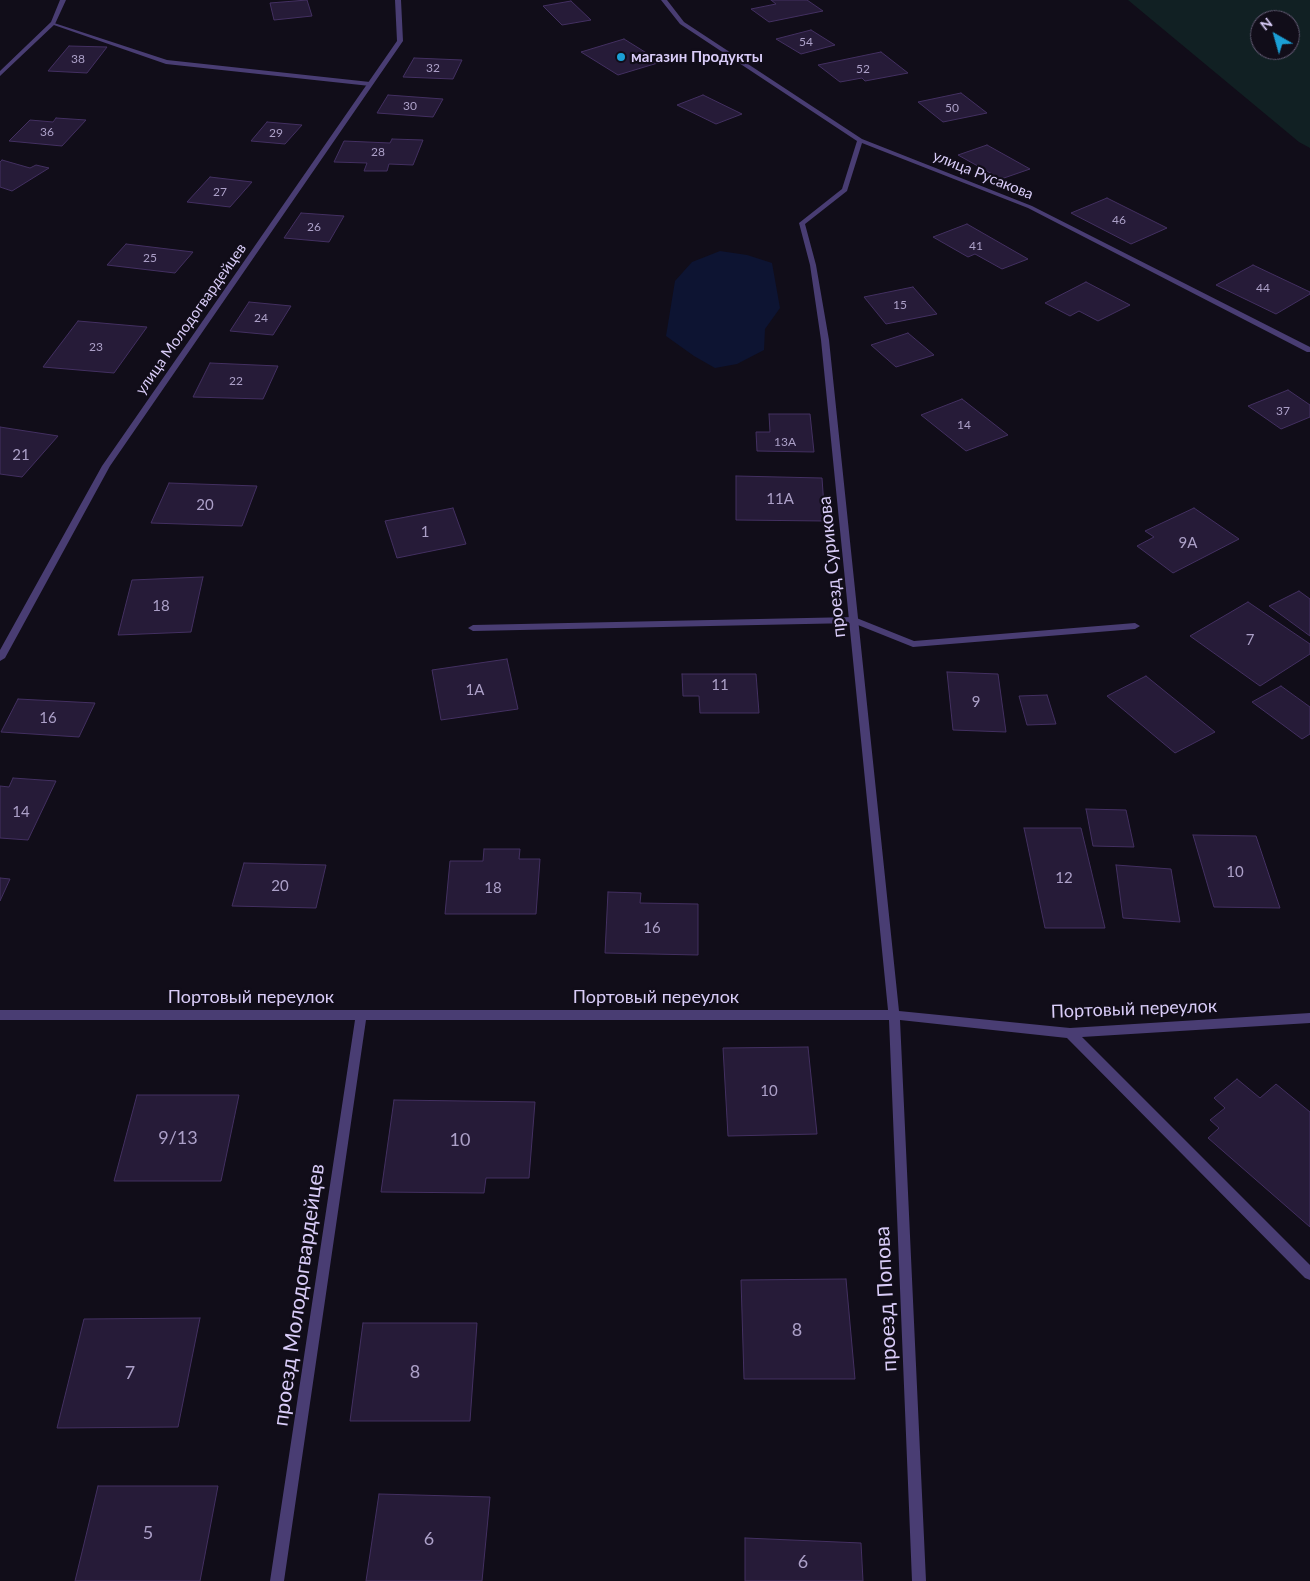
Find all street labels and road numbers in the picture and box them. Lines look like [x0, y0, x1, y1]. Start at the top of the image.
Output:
street label: улица Русакова [930, 147, 1036, 203]
street label: улица Молодогвардейцев [132, 240, 250, 398]
street label: проезд Сурикова [814, 495, 850, 639]
street label: Портовый переулок [168, 986, 334, 1008]
street label: Портовый переулок [573, 986, 739, 1008]
street label: Портовый переулок [1051, 995, 1217, 1023]
street label: проезд Молодогвардейцев [268, 1162, 330, 1428]
street label: проезд Попова [870, 1225, 902, 1373]

